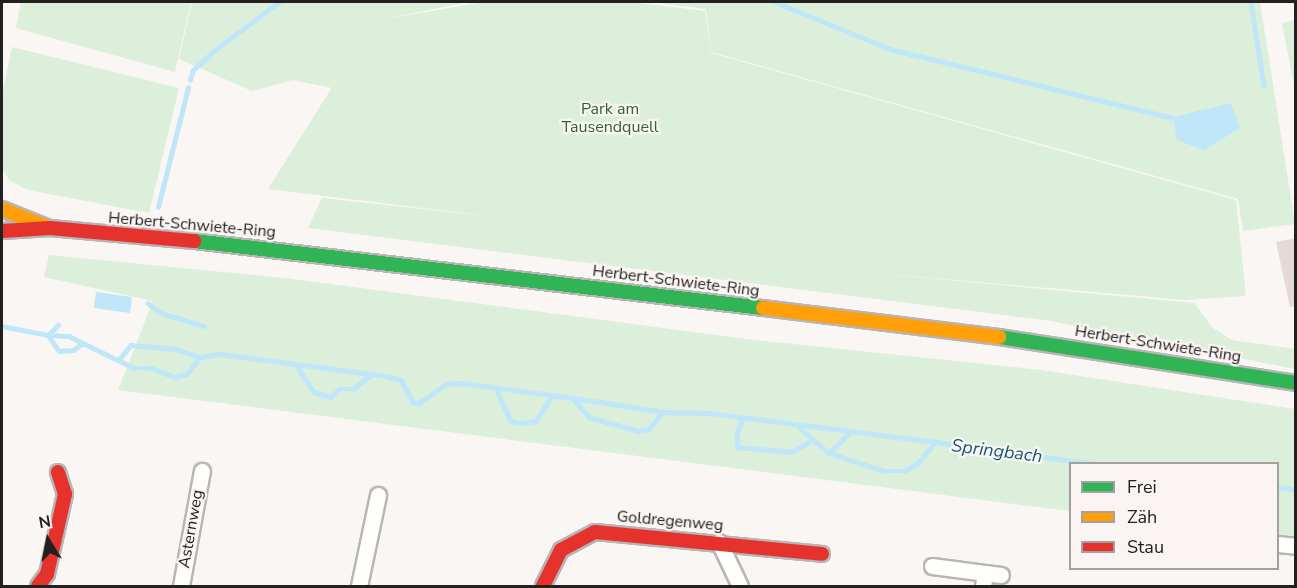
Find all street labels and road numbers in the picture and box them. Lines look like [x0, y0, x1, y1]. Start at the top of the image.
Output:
street label: Herbert-Schwiete-Ring [107, 208, 277, 242]
street label: Herbert-Schwiete-Ring [591, 261, 761, 301]
street label: Herbert-Schwiete-Ring [1073, 321, 1243, 367]
street label: Asternweg [175, 488, 207, 570]
street label: Goldregenweg [616, 507, 724, 535]

